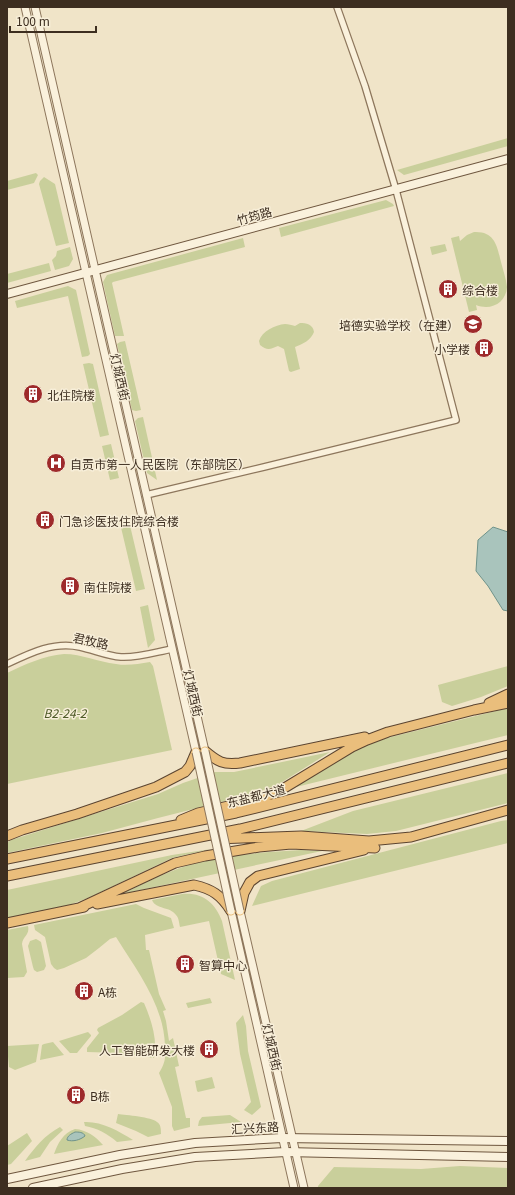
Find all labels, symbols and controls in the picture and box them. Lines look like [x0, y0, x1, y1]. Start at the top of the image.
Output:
scale bar [10, 8, 96, 34]
text: 100 m [16, 12, 50, 29]
street label: 竹筠路 [234, 202, 274, 228]
building icon: 综合楼 [437, 278, 459, 300]
place label: 综合楼 [462, 281, 498, 298]
school or university icon: 培德实验学校（在建） [462, 313, 484, 335]
place label: 培德实验学校（在建） [339, 316, 459, 333]
building icon: 小学楼 [473, 337, 495, 359]
place label: 小学楼 [434, 340, 470, 357]
street label: 灯城西街 [107, 352, 135, 402]
building icon: 北住院楼 [22, 383, 44, 405]
place label: 北住院楼 [47, 386, 95, 403]
hospital icon: 自贡市第一人民医院（东部院区） [45, 452, 67, 474]
place label: 自贡市第一人民医院（东部院区） [70, 455, 250, 472]
building icon: 门急诊医技住院综合楼 [34, 509, 56, 531]
place label: 门急诊医技住院综合楼 [59, 512, 179, 529]
building icon: 南住院楼 [59, 575, 81, 597]
place label: 南住院楼 [84, 578, 132, 595]
street label: 君牧路 [72, 628, 110, 652]
street label: 灯城西街 [180, 668, 208, 718]
park label: B2-24-2 [44, 704, 88, 721]
street label: 东盐都大道 [225, 779, 287, 811]
building icon: 智算中心 [174, 953, 196, 975]
place label: 智算中心 [199, 956, 247, 973]
building icon: A栋 [73, 980, 95, 1002]
place label: A栋 [98, 983, 117, 1000]
street label: 灯城西街 [259, 1022, 287, 1072]
building icon: 人工智能研发大楼 [198, 1038, 220, 1060]
place label: 人工智能研发大楼 [99, 1041, 195, 1058]
building icon: B栋 [65, 1084, 87, 1106]
place label: B栋 [90, 1087, 110, 1104]
street label: 汇兴东路 [231, 1117, 279, 1137]

